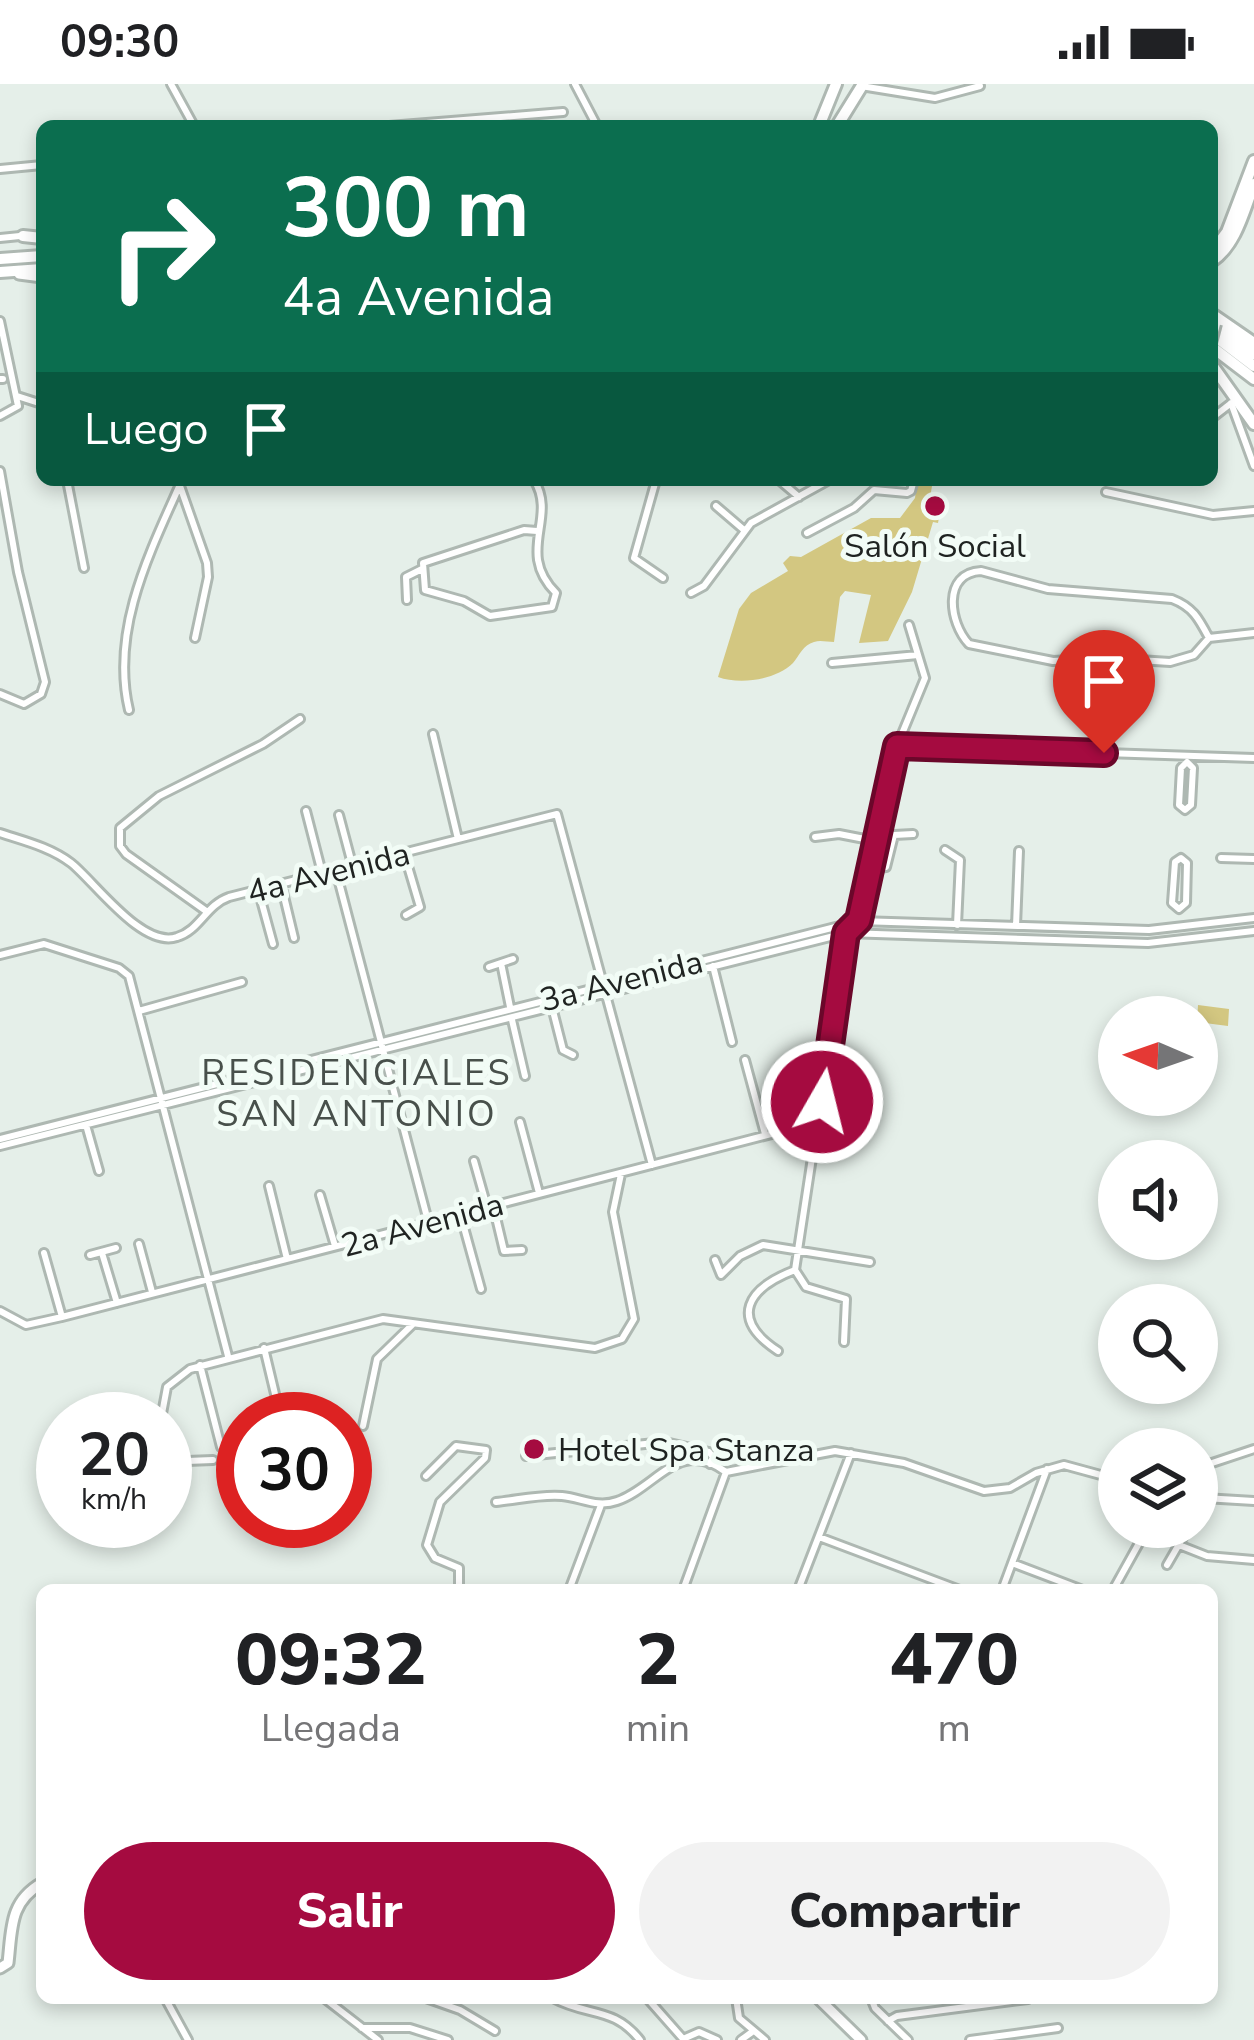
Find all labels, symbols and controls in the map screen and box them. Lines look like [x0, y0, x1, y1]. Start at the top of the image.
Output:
text: 09:30 [60, 12, 179, 73]
text: 300 m [282, 151, 530, 266]
icon: right [84, 168, 240, 324]
text: 4a Avenida [282, 260, 554, 334]
icon: arrive [233, 396, 299, 462]
text: Luego [84, 399, 209, 460]
marker: Salón Social [922, 493, 948, 519]
place label: Salón Social [844, 524, 1026, 569]
pin [1053, 630, 1155, 753]
icon: arrive [1071, 648, 1137, 714]
street label: 4a Avenida [242, 831, 415, 915]
street label: 3a Avenida [535, 939, 708, 1023]
north arrow [1098, 996, 1218, 1116]
map controls [1098, 996, 1218, 1548]
position arrow [759, 1039, 885, 1165]
district label: RESIDENCIALES SAN ANTONIO [201, 1049, 513, 1139]
button: sound [1098, 1140, 1218, 1260]
street label: 2a Avenida [336, 1182, 509, 1269]
button: search [1098, 1284, 1218, 1404]
speed limit sign: 30 [216, 1392, 372, 1548]
text: 20 [78, 1414, 150, 1496]
place label: Hotel Spa Stanza [558, 1428, 815, 1473]
button: layers [1098, 1428, 1218, 1548]
marker: Hotel Spa Stanza [521, 1436, 547, 1462]
text: km/h [81, 1479, 147, 1520]
text: 09:32 [235, 1611, 427, 1709]
text: 2 [636, 1611, 680, 1709]
text: 470 [889, 1611, 1019, 1709]
text: Llegada [261, 1702, 401, 1755]
text: min [626, 1702, 690, 1755]
text: m [937, 1702, 971, 1755]
button: Salir [84, 1842, 615, 1980]
button: Compartir [639, 1842, 1170, 1980]

